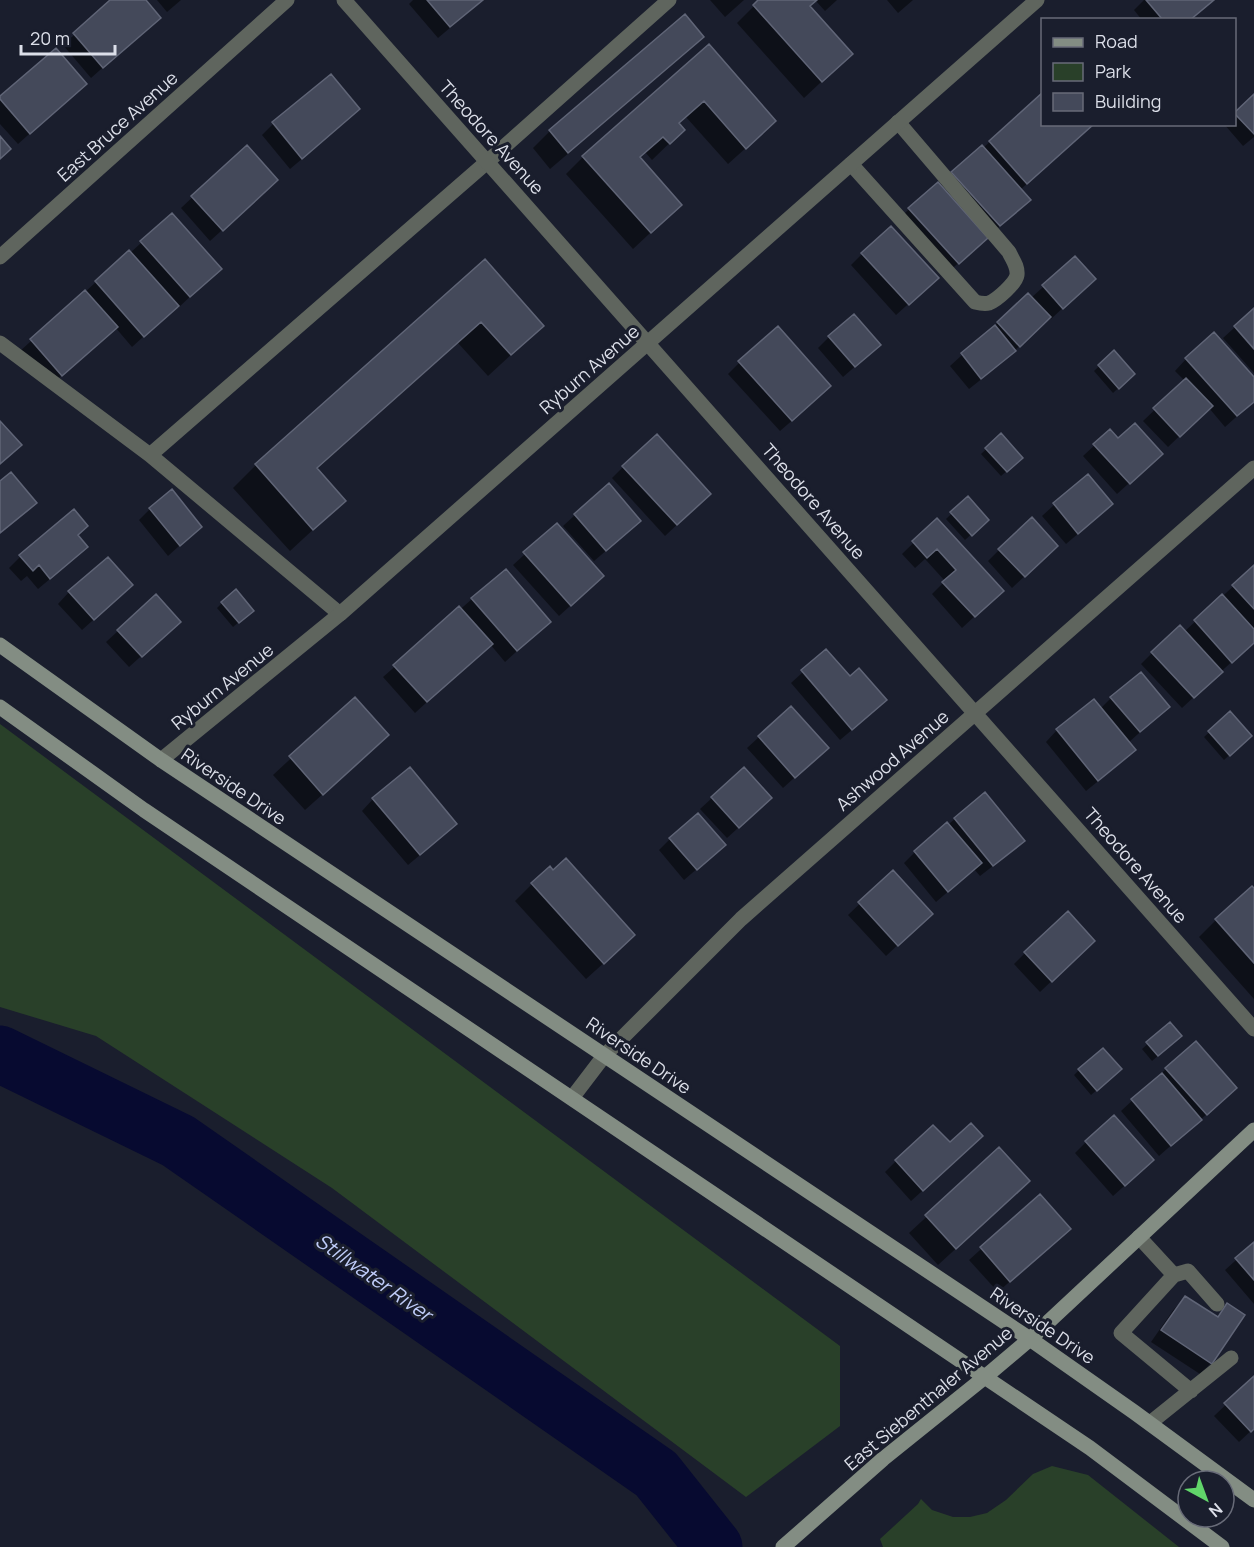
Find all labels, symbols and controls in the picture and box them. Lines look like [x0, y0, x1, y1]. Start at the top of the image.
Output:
scale bar [21, 18, 116, 56]
legend [1041, 18, 1236, 126]
text: 20 m [30, 26, 70, 50]
text: Road [1095, 29, 1138, 53]
text: Park [1095, 59, 1132, 83]
street label: East Bruce Avenue [52, 66, 182, 186]
street label: Theodore Avenue [434, 75, 550, 199]
text: Building [1095, 89, 1161, 113]
street label: Ryburn Avenue [534, 319, 644, 419]
street label: Theodore Avenue [757, 438, 871, 564]
street label: Ryburn Avenue [166, 637, 278, 735]
street label: Ashwood Avenue [830, 704, 954, 816]
street label: Riverside Drive [177, 742, 291, 830]
street label: Theodore Avenue [1079, 802, 1193, 928]
street label: Riverside Drive [582, 1011, 696, 1099]
water label: Stillwater River [310, 1227, 440, 1329]
street label: Riverside Drive [986, 1281, 1100, 1369]
street label: East Siebenthaler Avenue [839, 1321, 1017, 1475]
north arrow [1176, 1469, 1236, 1529]
text: N [1204, 1498, 1227, 1522]

